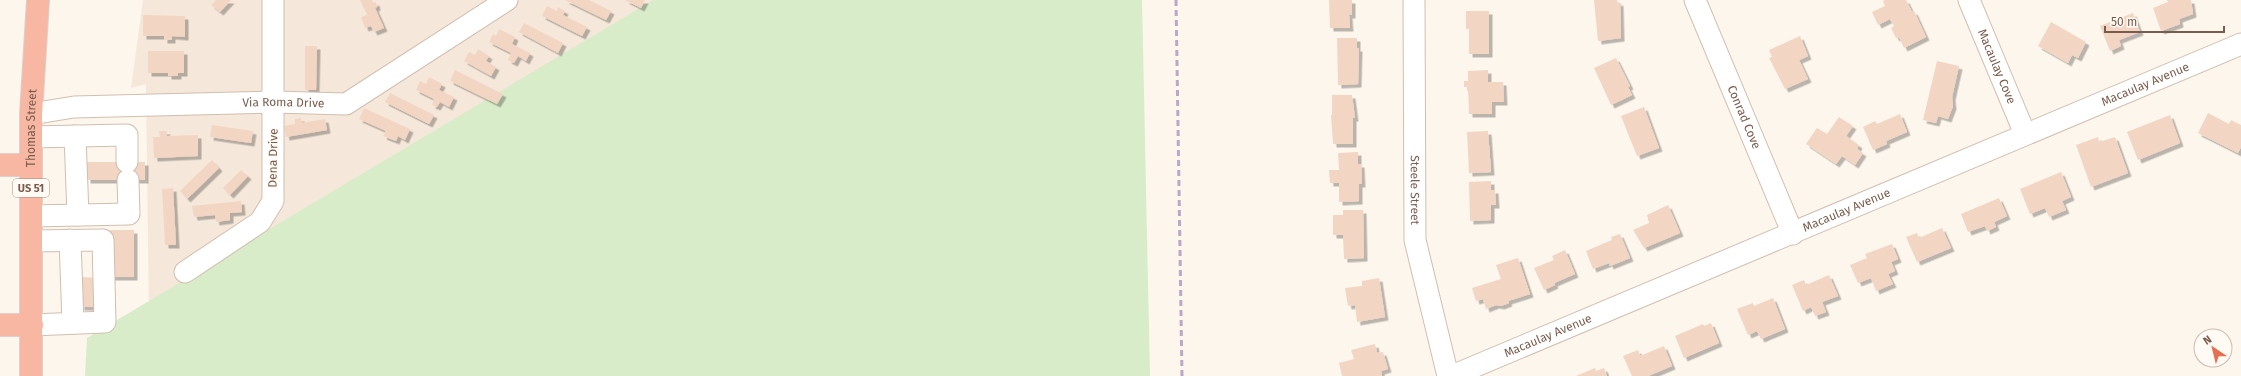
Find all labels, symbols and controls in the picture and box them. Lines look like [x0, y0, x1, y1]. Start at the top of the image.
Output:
scale bar [2105, 8, 2224, 34]
text: 50 m [2111, 15, 2137, 29]
street label: Macaulay Cove [1975, 27, 2019, 106]
street label: Macaulay Avenue [2099, 60, 2191, 109]
street label: Conrad Cove [1725, 83, 1764, 151]
street label: Thomas Street [24, 88, 40, 167]
street label: Via Roma Drive [242, 95, 325, 110]
street label: Dena Drive [265, 128, 281, 188]
street label: Steele Street [1408, 155, 1422, 225]
road number: US 51 [13, 179, 49, 197]
street label: Macaulay Avenue [1801, 185, 1892, 235]
street label: Macaulay Avenue [1502, 311, 1594, 360]
north arrow [2193, 328, 2233, 368]
text: N [2201, 333, 2214, 348]

